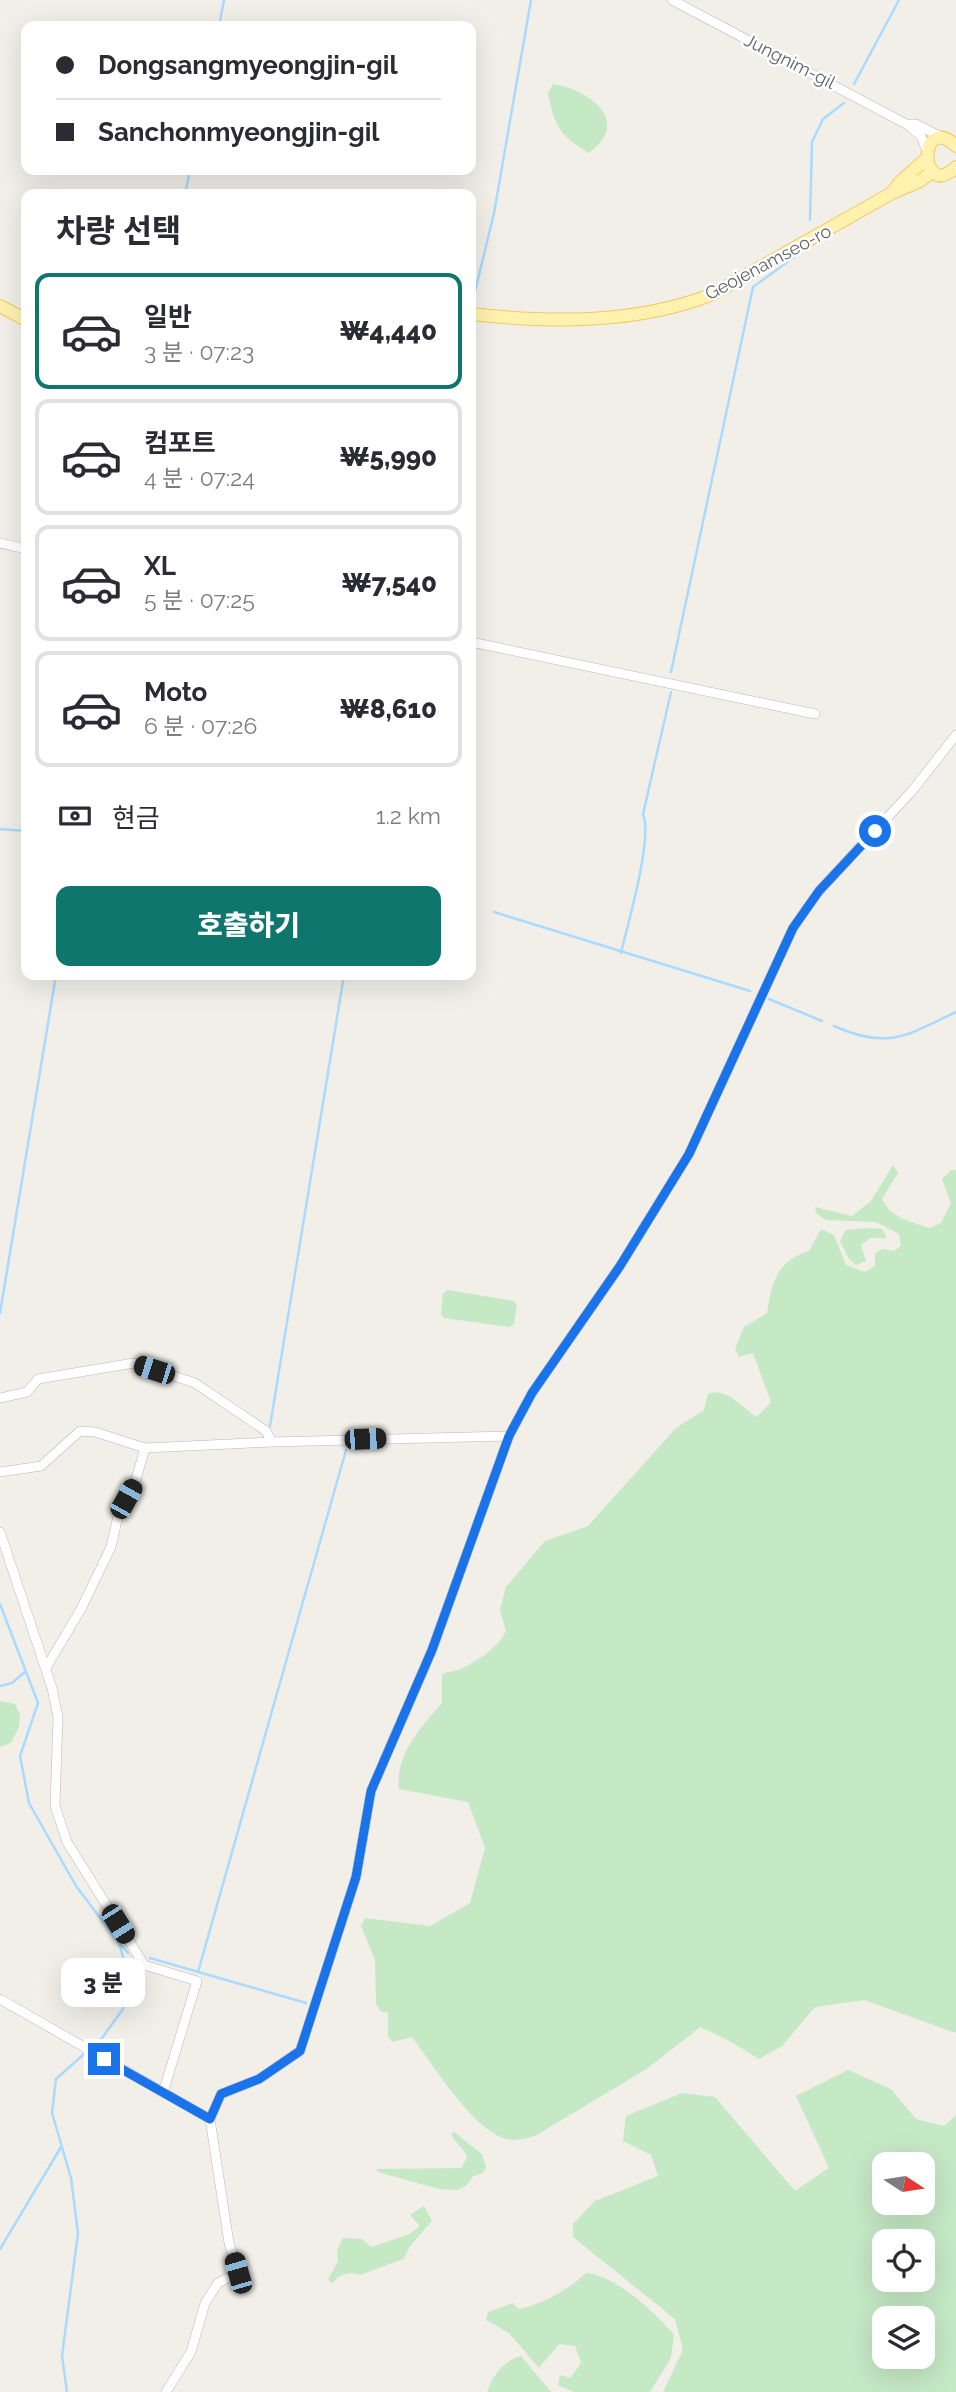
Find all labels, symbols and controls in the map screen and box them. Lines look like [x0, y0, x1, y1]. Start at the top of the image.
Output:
street label: Jungnim-gil [741, 29, 839, 93]
text: Dongsangmyeongjin-gil [98, 50, 398, 80]
text: Sanchonmyeongjin-gil [98, 117, 380, 147]
text: 차량 선택 [56, 212, 181, 249]
street label: Geojenamseo-ro [701, 220, 835, 304]
icon: car [60, 300, 123, 363]
text: 일반 [144, 302, 192, 332]
text: ₩4,440 [340, 316, 437, 346]
text: 3 분 · 07:23 [144, 338, 254, 365]
icon: car [60, 426, 123, 489]
text: 컴포트 [144, 428, 216, 458]
text: ₩5,990 [339, 442, 437, 472]
text: 4 분 · 07:24 [144, 464, 255, 491]
text: XL [144, 551, 176, 581]
icon: car [60, 552, 123, 615]
text: ₩7,540 [341, 568, 437, 598]
text: 5 분 · 07:25 [144, 586, 255, 613]
text: Moto [144, 677, 207, 707]
icon: car [60, 678, 123, 741]
text: ₩8,610 [340, 694, 437, 724]
text: 6 분 · 07:26 [144, 712, 257, 739]
icon: cash [56, 797, 94, 835]
text: 1.2 km [376, 802, 441, 829]
text: 현금 [112, 803, 160, 833]
route start [859, 815, 891, 847]
button: 호출하기 [56, 886, 441, 966]
car [131, 1354, 178, 1386]
car [344, 1428, 387, 1450]
car [107, 1476, 146, 1522]
car [98, 1901, 139, 1947]
callout: 3 분 [62, 1958, 146, 2007]
text: 3 분 [83, 1969, 123, 1996]
route end [88, 2043, 120, 2075]
north arrow [872, 2152, 934, 2216]
map controls [872, 2152, 935, 2369]
button: locate [872, 2229, 935, 2292]
car [223, 2250, 254, 2296]
button: layers [872, 2306, 935, 2369]

